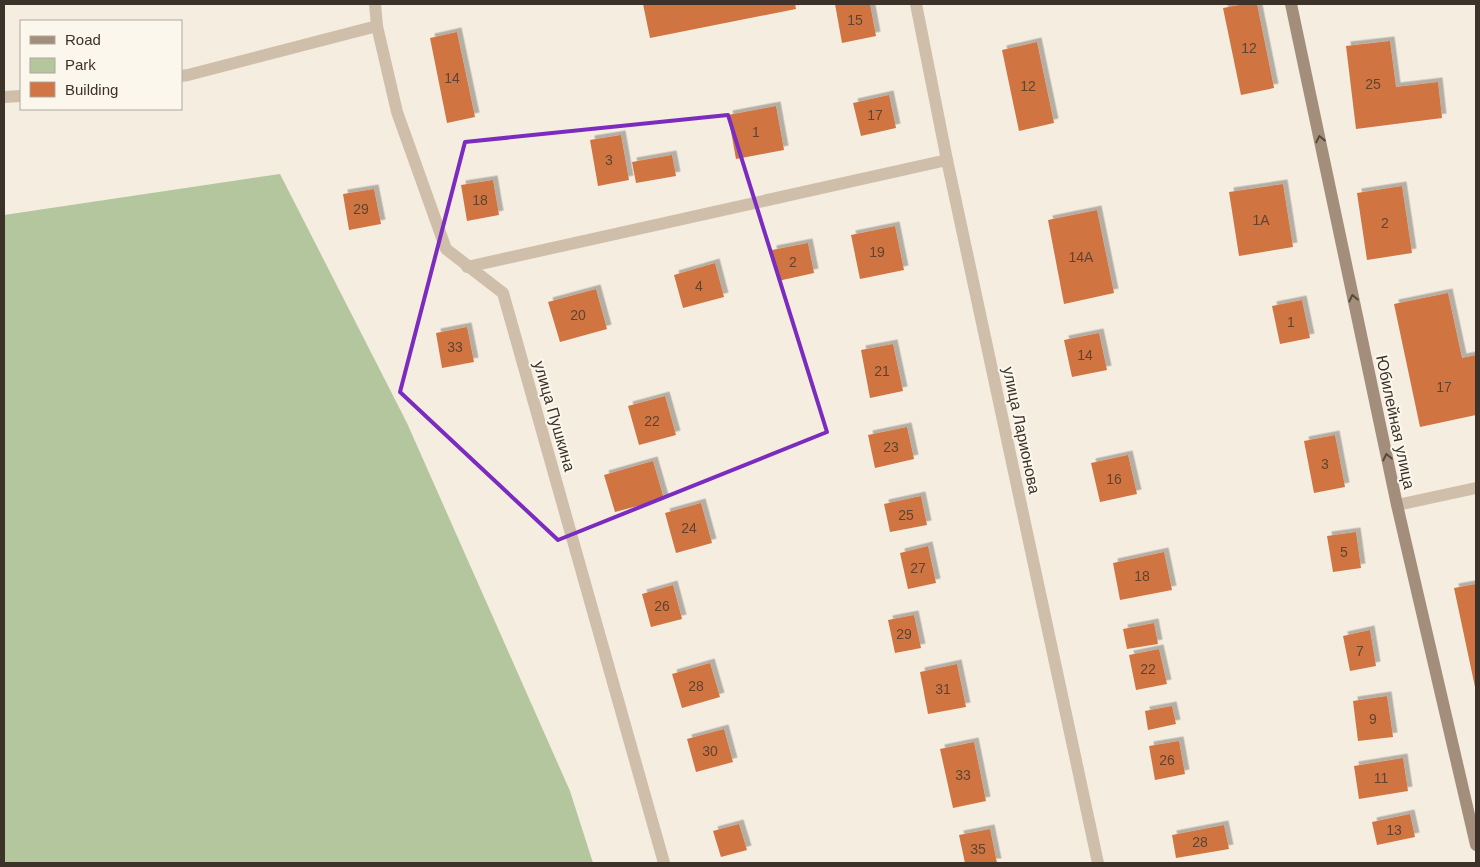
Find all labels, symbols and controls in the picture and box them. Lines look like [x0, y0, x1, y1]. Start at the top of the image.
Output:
house number: 15 [847, 12, 863, 28]
legend [20, 20, 182, 110]
text: Road [65, 31, 101, 48]
house number: 12 [1241, 40, 1257, 56]
text: Park [65, 56, 96, 73]
house number: 14 [444, 70, 460, 86]
house number: 25 [1365, 76, 1381, 92]
house number: 12 [1020, 78, 1036, 94]
text: Building [65, 81, 118, 98]
house number: 17 [867, 107, 883, 123]
house number: 1 [752, 124, 760, 140]
one-way arrow [1315, 135, 1325, 143]
house number: 3 [605, 152, 613, 168]
house number: 18 [472, 192, 488, 208]
house number: 29 [353, 201, 369, 217]
house number: 1А [1252, 212, 1270, 228]
house number: 2 [1381, 215, 1389, 231]
house number: 19 [869, 244, 885, 260]
house number: 14А [1069, 249, 1094, 265]
house number: 2 [789, 254, 797, 270]
house number: 4 [695, 278, 703, 294]
one-way arrow [1348, 294, 1359, 302]
house number: 20 [570, 307, 586, 323]
house number: 1 [1287, 314, 1295, 330]
house number: 33 [447, 339, 463, 355]
house number: 14 [1077, 347, 1093, 363]
street label: Юбилейная улица [1373, 354, 1418, 491]
street label: улица Пушкина [531, 359, 578, 474]
house number: 21 [874, 363, 890, 379]
street label: улица Ларионова [1000, 365, 1043, 495]
house number: 17 [1436, 379, 1452, 395]
house number: 22 [644, 413, 660, 429]
house number: 23 [883, 439, 899, 455]
one-way arrow [1382, 452, 1393, 461]
house number: 3 [1321, 456, 1329, 472]
house number: 16 [1106, 471, 1122, 487]
house number: 25 [898, 507, 914, 523]
house number: 24 [681, 520, 697, 536]
house number: 5 [1340, 544, 1348, 560]
house number: 27 [910, 560, 926, 576]
house number: 18 [1134, 568, 1150, 584]
house number: 26 [654, 598, 670, 614]
house number: 29 [896, 626, 912, 642]
house number: 7 [1356, 643, 1364, 659]
house number: 22 [1140, 661, 1156, 677]
house number: 28 [688, 678, 704, 694]
house number: 31 [935, 681, 951, 697]
house number: 9 [1369, 711, 1377, 727]
house number: 30 [702, 743, 718, 759]
house number: 26 [1159, 752, 1175, 768]
house number: 33 [955, 767, 971, 783]
house number: 11 [1374, 770, 1388, 786]
house number: 13 [1386, 822, 1402, 838]
house number: 28 [1192, 834, 1208, 850]
house number: 35 [970, 841, 986, 857]

